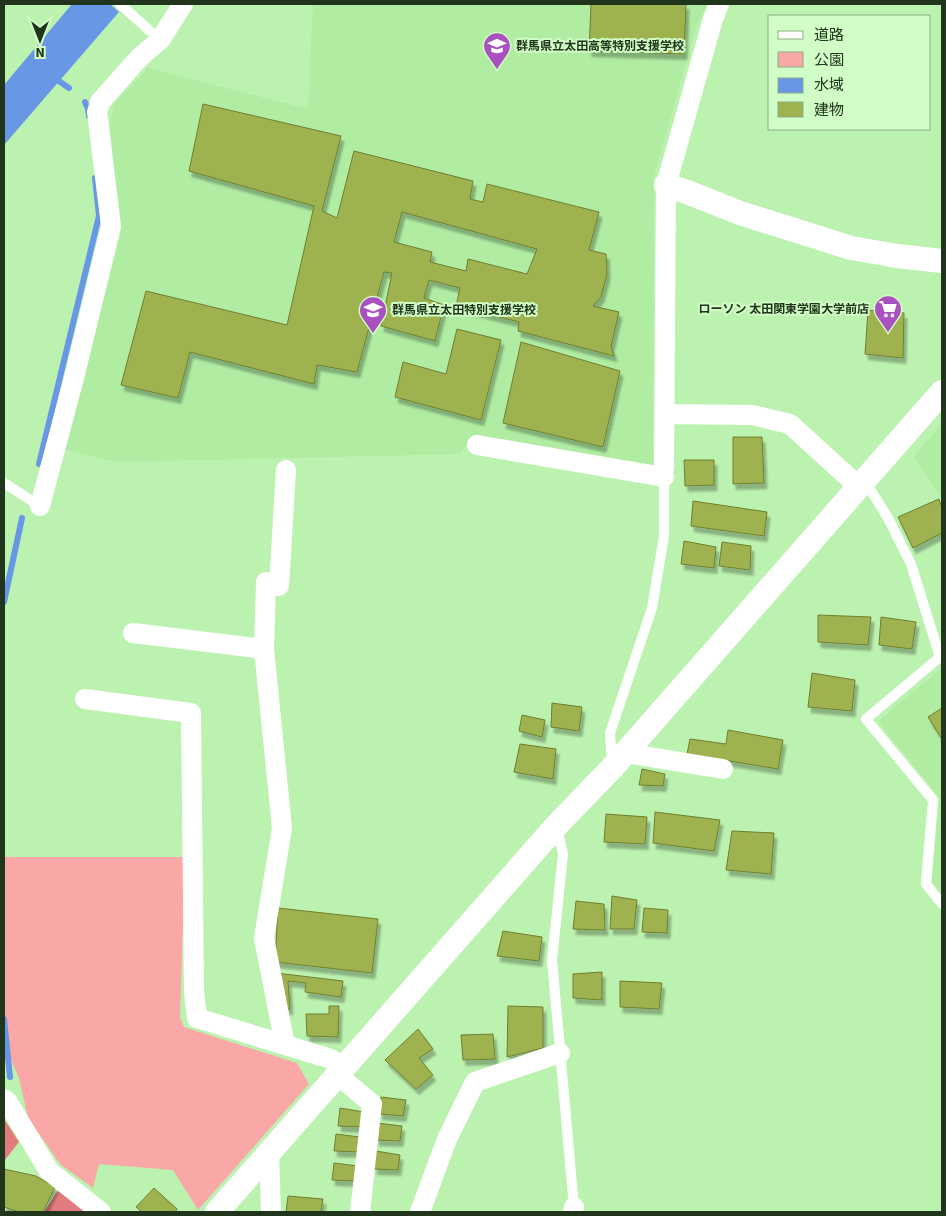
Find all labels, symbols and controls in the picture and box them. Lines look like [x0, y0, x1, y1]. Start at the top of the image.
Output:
north arrow [15, 15, 65, 65]
legend [768, 15, 931, 130]
text: 道路 [814, 25, 844, 46]
school or university icon: 群馬県立太田高等特別支援学校 [482, 31, 512, 70]
place label: 群馬県立太田高等特別支援学校 [516, 38, 684, 55]
text: N [35, 42, 45, 62]
text: 公園 [814, 50, 844, 71]
text: 水域 [814, 75, 844, 96]
text: 建物 [814, 100, 844, 121]
supermarket icon: ローソン 太田関東学園大学前店 [873, 294, 903, 333]
school or university icon: 群馬県立太田特別支援学校 [358, 295, 388, 334]
place label: ローソン 太田関東学園大学前店 [699, 301, 869, 318]
place label: 群馬県立太田特別支援学校 [392, 302, 536, 319]

